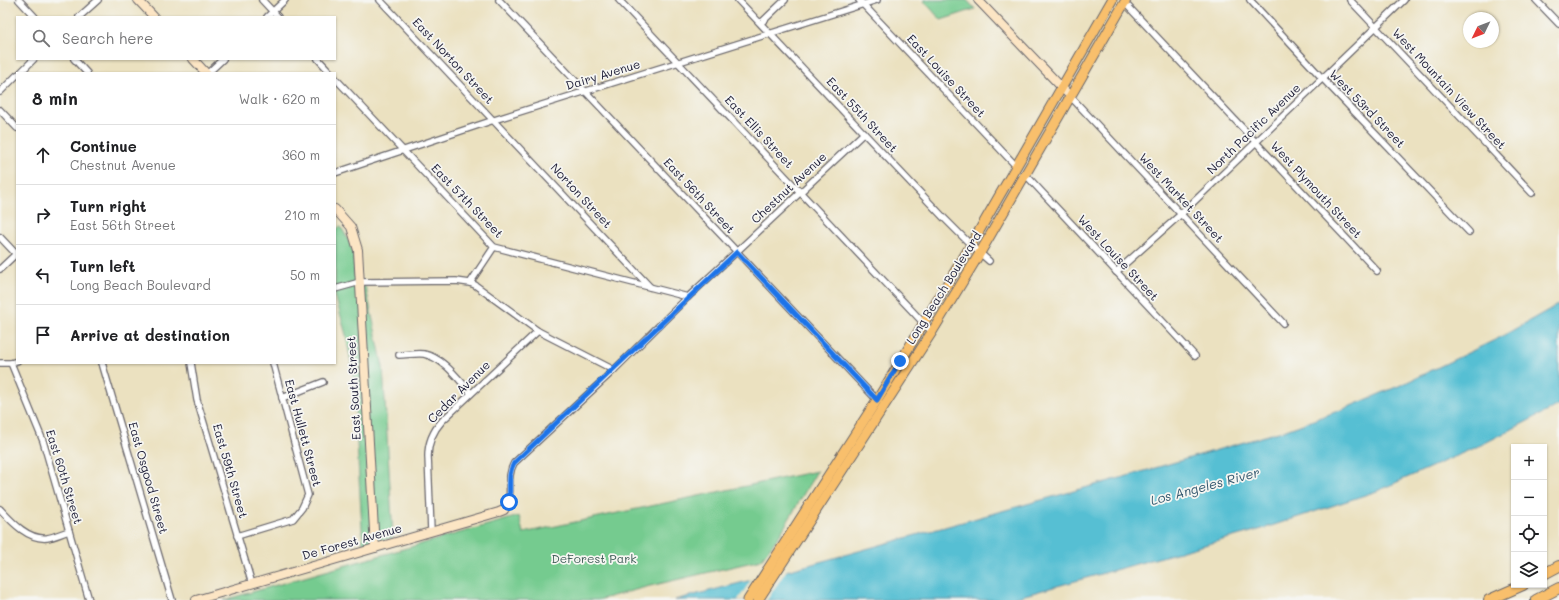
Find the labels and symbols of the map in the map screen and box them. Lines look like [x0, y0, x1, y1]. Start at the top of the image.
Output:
north arrow [1463, 12, 1499, 48]
street label: East Norton Street [410, 14, 498, 107]
street label: West Mountain View Street [1389, 24, 1510, 152]
street label: East Louise Street [904, 30, 990, 120]
street label: Dairy Avenue [564, 55, 642, 93]
street label: West 53rd Street [1326, 66, 1409, 151]
street label: East 55th Street [824, 73, 902, 155]
street label: North Pacific Avenue [1203, 79, 1304, 177]
street label: East Ellis Street [722, 92, 798, 171]
street label: West Plymouth Street [1268, 137, 1366, 241]
street label: Chestnut Avenue [747, 148, 830, 226]
street label: West Market Street [1136, 149, 1228, 246]
street label: East 56th Street [661, 154, 739, 236]
street label: Norton Street [548, 159, 616, 231]
street label: East 57th Street [428, 160, 507, 241]
street label: West Louise Street [1075, 211, 1163, 304]
street label: Long Beach Boulevard [902, 228, 985, 347]
street label: East South Street [342, 336, 364, 440]
route end [891, 352, 909, 370]
street label: Cedar Avenue [423, 356, 493, 426]
street label: East Hullett Street [282, 377, 326, 488]
street label: East Osgood Street [125, 420, 173, 535]
street label: East 59th Street [210, 422, 252, 520]
street label: East 60th Street [43, 427, 87, 526]
water label: Los Angeles River [1148, 463, 1262, 508]
route start [500, 493, 518, 511]
street label: De Forest Avenue [300, 519, 404, 563]
park label: DeForest Park [551, 550, 637, 566]

